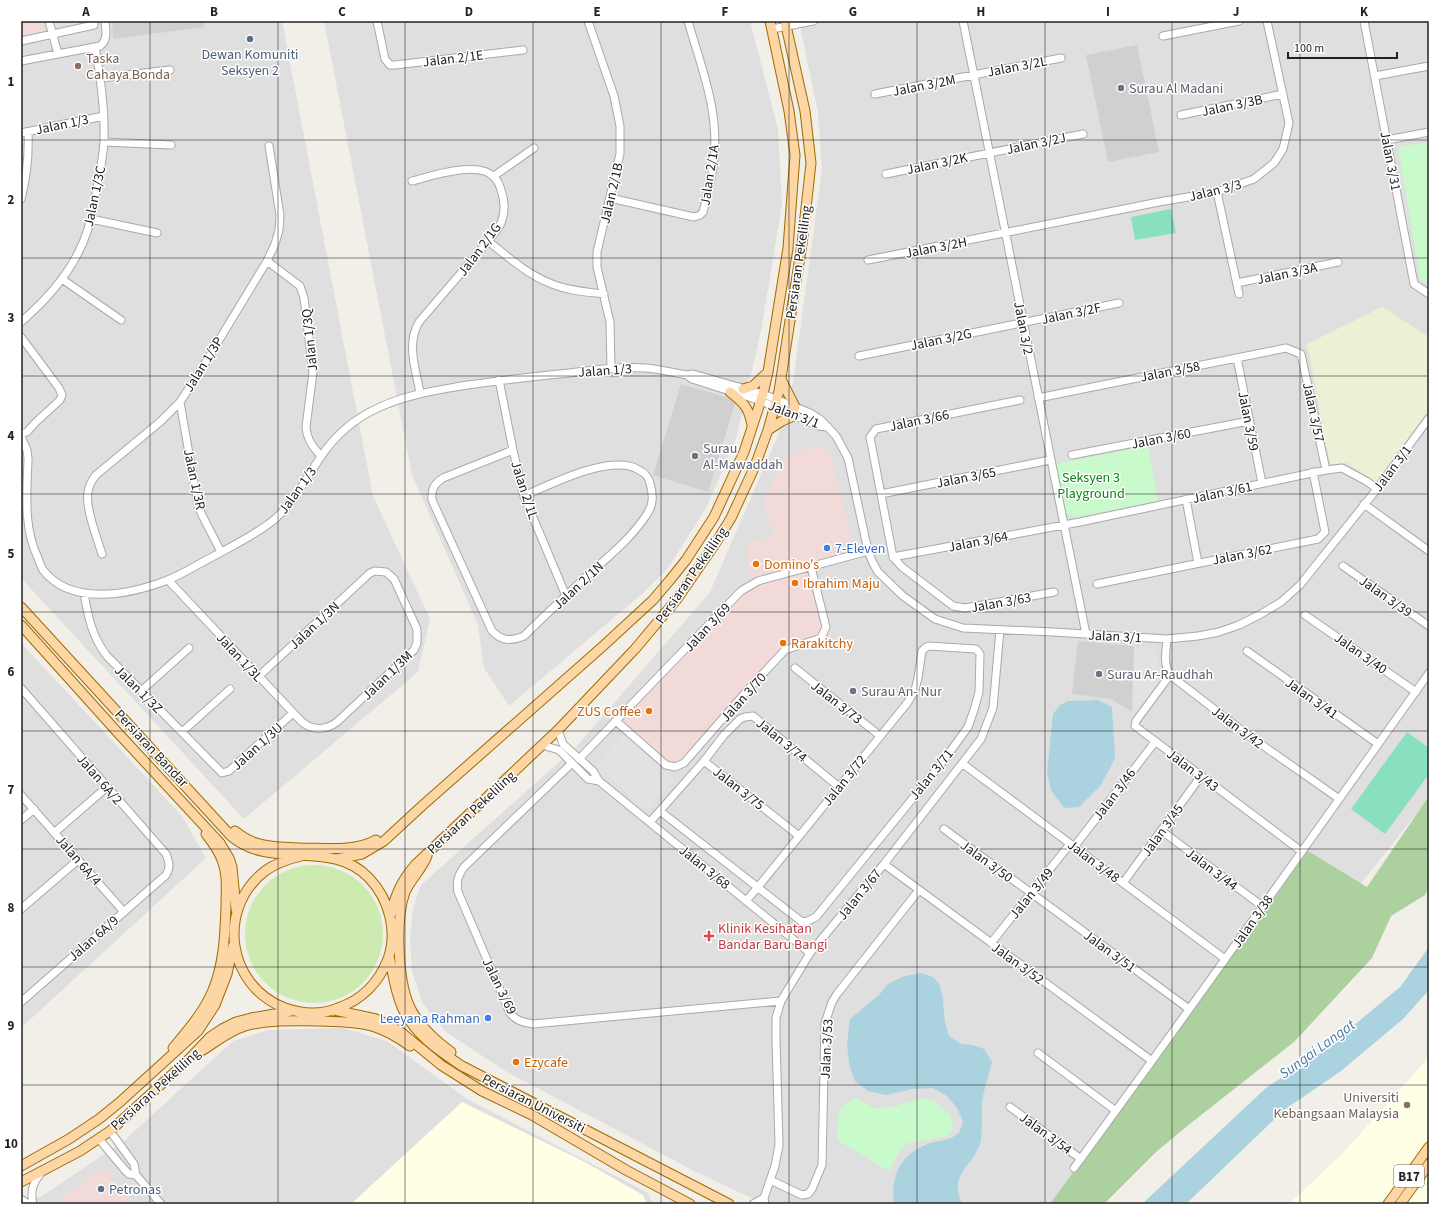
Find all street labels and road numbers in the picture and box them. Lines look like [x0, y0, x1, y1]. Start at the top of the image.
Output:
street label: Jalan 2/1E [422, 45, 485, 73]
street label: Jalan 3/2L [986, 51, 1049, 83]
street label: Jalan 3/2M [891, 70, 957, 102]
street label: Jalan 3/3B [1200, 90, 1265, 122]
street label: Jalan 1/3 [34, 110, 91, 140]
street label: Jalan 3/2J [1005, 128, 1068, 160]
street label: Jalan 3/31 [1374, 130, 1406, 193]
street label: Jalan 2/1A [695, 143, 725, 207]
street label: Jalan 3/2K [905, 148, 970, 180]
street label: Jalan 2/1B [595, 161, 629, 226]
street label: Jalan 1/3C [79, 164, 111, 228]
street label: Jalan 3/3 [1187, 175, 1244, 207]
street label: Persiaran Pekeliling [781, 204, 817, 320]
street label: Jalan 2/1G [453, 219, 507, 281]
street label: Jalan 3/2H [903, 232, 969, 264]
street label: Jalan 3/3A [1255, 258, 1320, 290]
street label: Jalan 3/2F [1040, 298, 1103, 330]
street label: Jalan 3/2 [1008, 300, 1038, 356]
street label: Jalan 1/3Q [297, 308, 323, 372]
street label: Jalan 3/2G [909, 324, 974, 356]
street label: Jalan 1/3P [179, 333, 229, 396]
street label: Jalan 3/58 [1139, 356, 1202, 388]
street label: Jalan 1/3 [578, 359, 633, 383]
street label: Jalan 3/57 [1297, 380, 1329, 444]
street label: Jalan 3/59 [1232, 390, 1264, 453]
street label: Jalan 3/1 [765, 396, 822, 434]
street label: Jalan 3/66 [887, 405, 951, 437]
street label: Jalan 3/60 [1130, 423, 1193, 455]
street label: Jalan 3/1 [1369, 441, 1417, 496]
street label: Jalan 1/3R [178, 447, 210, 511]
street label: Jalan 2/1L [505, 458, 543, 522]
street label: Jalan 3/65 [935, 462, 998, 494]
street label: Jalan 1/3 [274, 463, 322, 518]
street label: Jalan 3/61 [1190, 477, 1254, 509]
street label: Persiaran Pekeliling [651, 523, 733, 628]
street label: Jalan 3/64 [947, 526, 1010, 558]
street label: Jalan 3/62 [1211, 539, 1274, 571]
street label: Jalan 2/1N [549, 557, 608, 614]
street label: Jalan 3/39 [1355, 571, 1416, 622]
street label: Jalan 3/63 [970, 588, 1033, 618]
street label: Jalan 1/3N [285, 597, 344, 654]
street label: Jalan 3/69 [680, 599, 736, 657]
street label: Jalan 3/1 [1088, 626, 1142, 648]
street label: Jalan 3/40 [1330, 628, 1391, 679]
street label: Jalan 1/3L [211, 629, 267, 687]
street label: Jalan 1/3M [358, 646, 418, 705]
street label: Jalan 1/3Z [110, 661, 167, 718]
street label: Jalan 3/70 [716, 668, 771, 727]
street label: Jalan 3/41 [1281, 673, 1342, 724]
street label: Jalan 3/73 [806, 676, 866, 729]
street label: Jalan 3/42 [1207, 702, 1268, 754]
street label: Persiaran Bandar [110, 705, 193, 792]
street label: Jalan 3/74 [752, 714, 811, 768]
street label: Jalan 1/3U [228, 718, 288, 775]
street label: Jalan 3/71 [905, 745, 959, 804]
street label: Jalan 3/43 [1162, 745, 1223, 797]
street label: Jalan 6A/2 [72, 750, 127, 809]
street label: Jalan 3/72 [818, 751, 872, 810]
street label: Jalan 3/75 [708, 762, 768, 815]
street label: Jalan 3/46 [1089, 764, 1141, 825]
street label: Persiaran Pekeliling [423, 766, 520, 859]
street label: Jalan 3/45 [1137, 800, 1189, 861]
street label: Jalan 6A/4 [51, 831, 106, 890]
street label: Jalan 3/50 [956, 836, 1017, 888]
street label: Jalan 3/48 [1063, 836, 1124, 888]
street label: Jalan 3/68 [675, 841, 734, 895]
street label: Jalan 3/44 [1181, 844, 1242, 896]
street label: Jalan 3/49 [1005, 864, 1059, 923]
street label: Jalan 3/67 [833, 865, 887, 924]
street label: Jalan 3/38 [1227, 891, 1278, 952]
street label: Jalan 6A/9 [64, 911, 123, 966]
street label: Jalan 3/51 [1079, 926, 1140, 978]
street label: Jalan 3/52 [987, 938, 1048, 990]
street label: Jalan 3/69 [477, 955, 521, 1018]
street label: Jalan 3/53 [815, 1018, 839, 1080]
street label: Persiaran Pekeliling [106, 1044, 205, 1136]
street label: Persiaran Universiti [478, 1069, 589, 1139]
street label: Jalan 3/54 [1015, 1108, 1076, 1160]
road number: B17 [1394, 1165, 1424, 1187]

